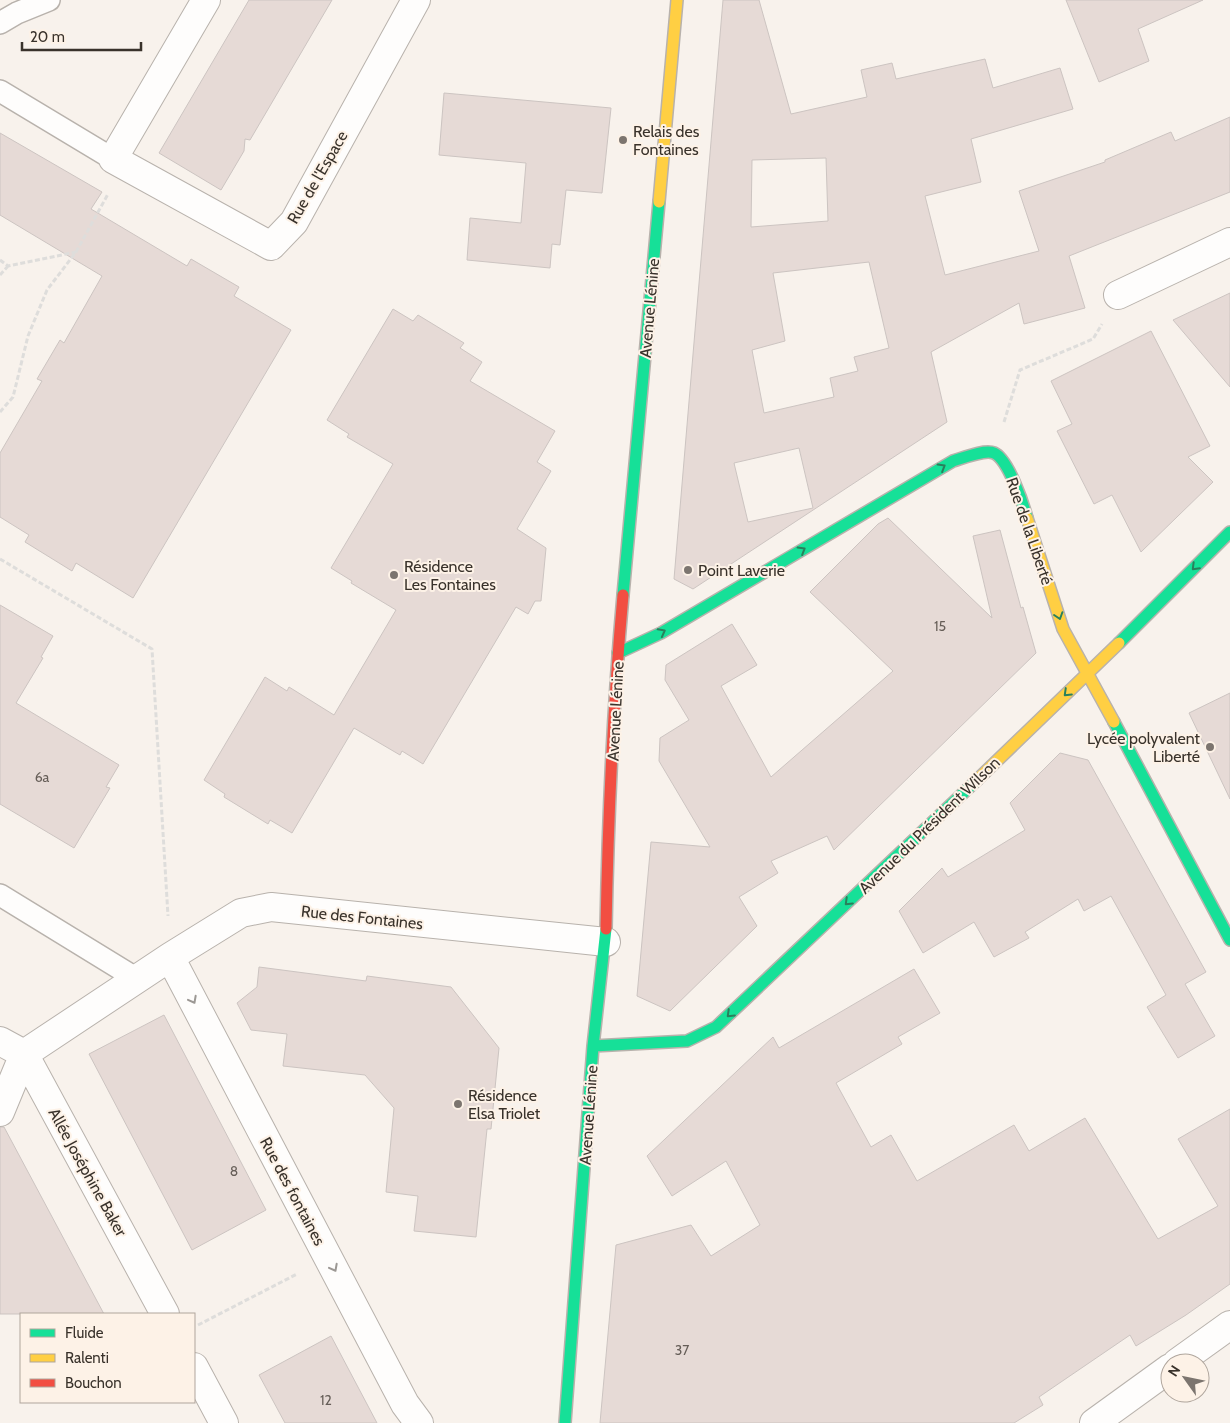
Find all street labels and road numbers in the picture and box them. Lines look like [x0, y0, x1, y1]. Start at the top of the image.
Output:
street label: Rue de l'Espace [283, 127, 352, 227]
street label: Avenue Lénine [636, 257, 663, 359]
street label: Rue de la Liberté [1002, 475, 1057, 587]
street label: Avenue Lénine [603, 661, 628, 761]
street label: Avenue du Président Wilson [855, 753, 1004, 898]
street label: Rue des Fontaines [300, 902, 424, 933]
street label: Avenue Lénine [576, 1065, 601, 1166]
street label: Allée Joséphine Baker [44, 1105, 131, 1241]
street label: Rue des fontaines [256, 1134, 329, 1249]

